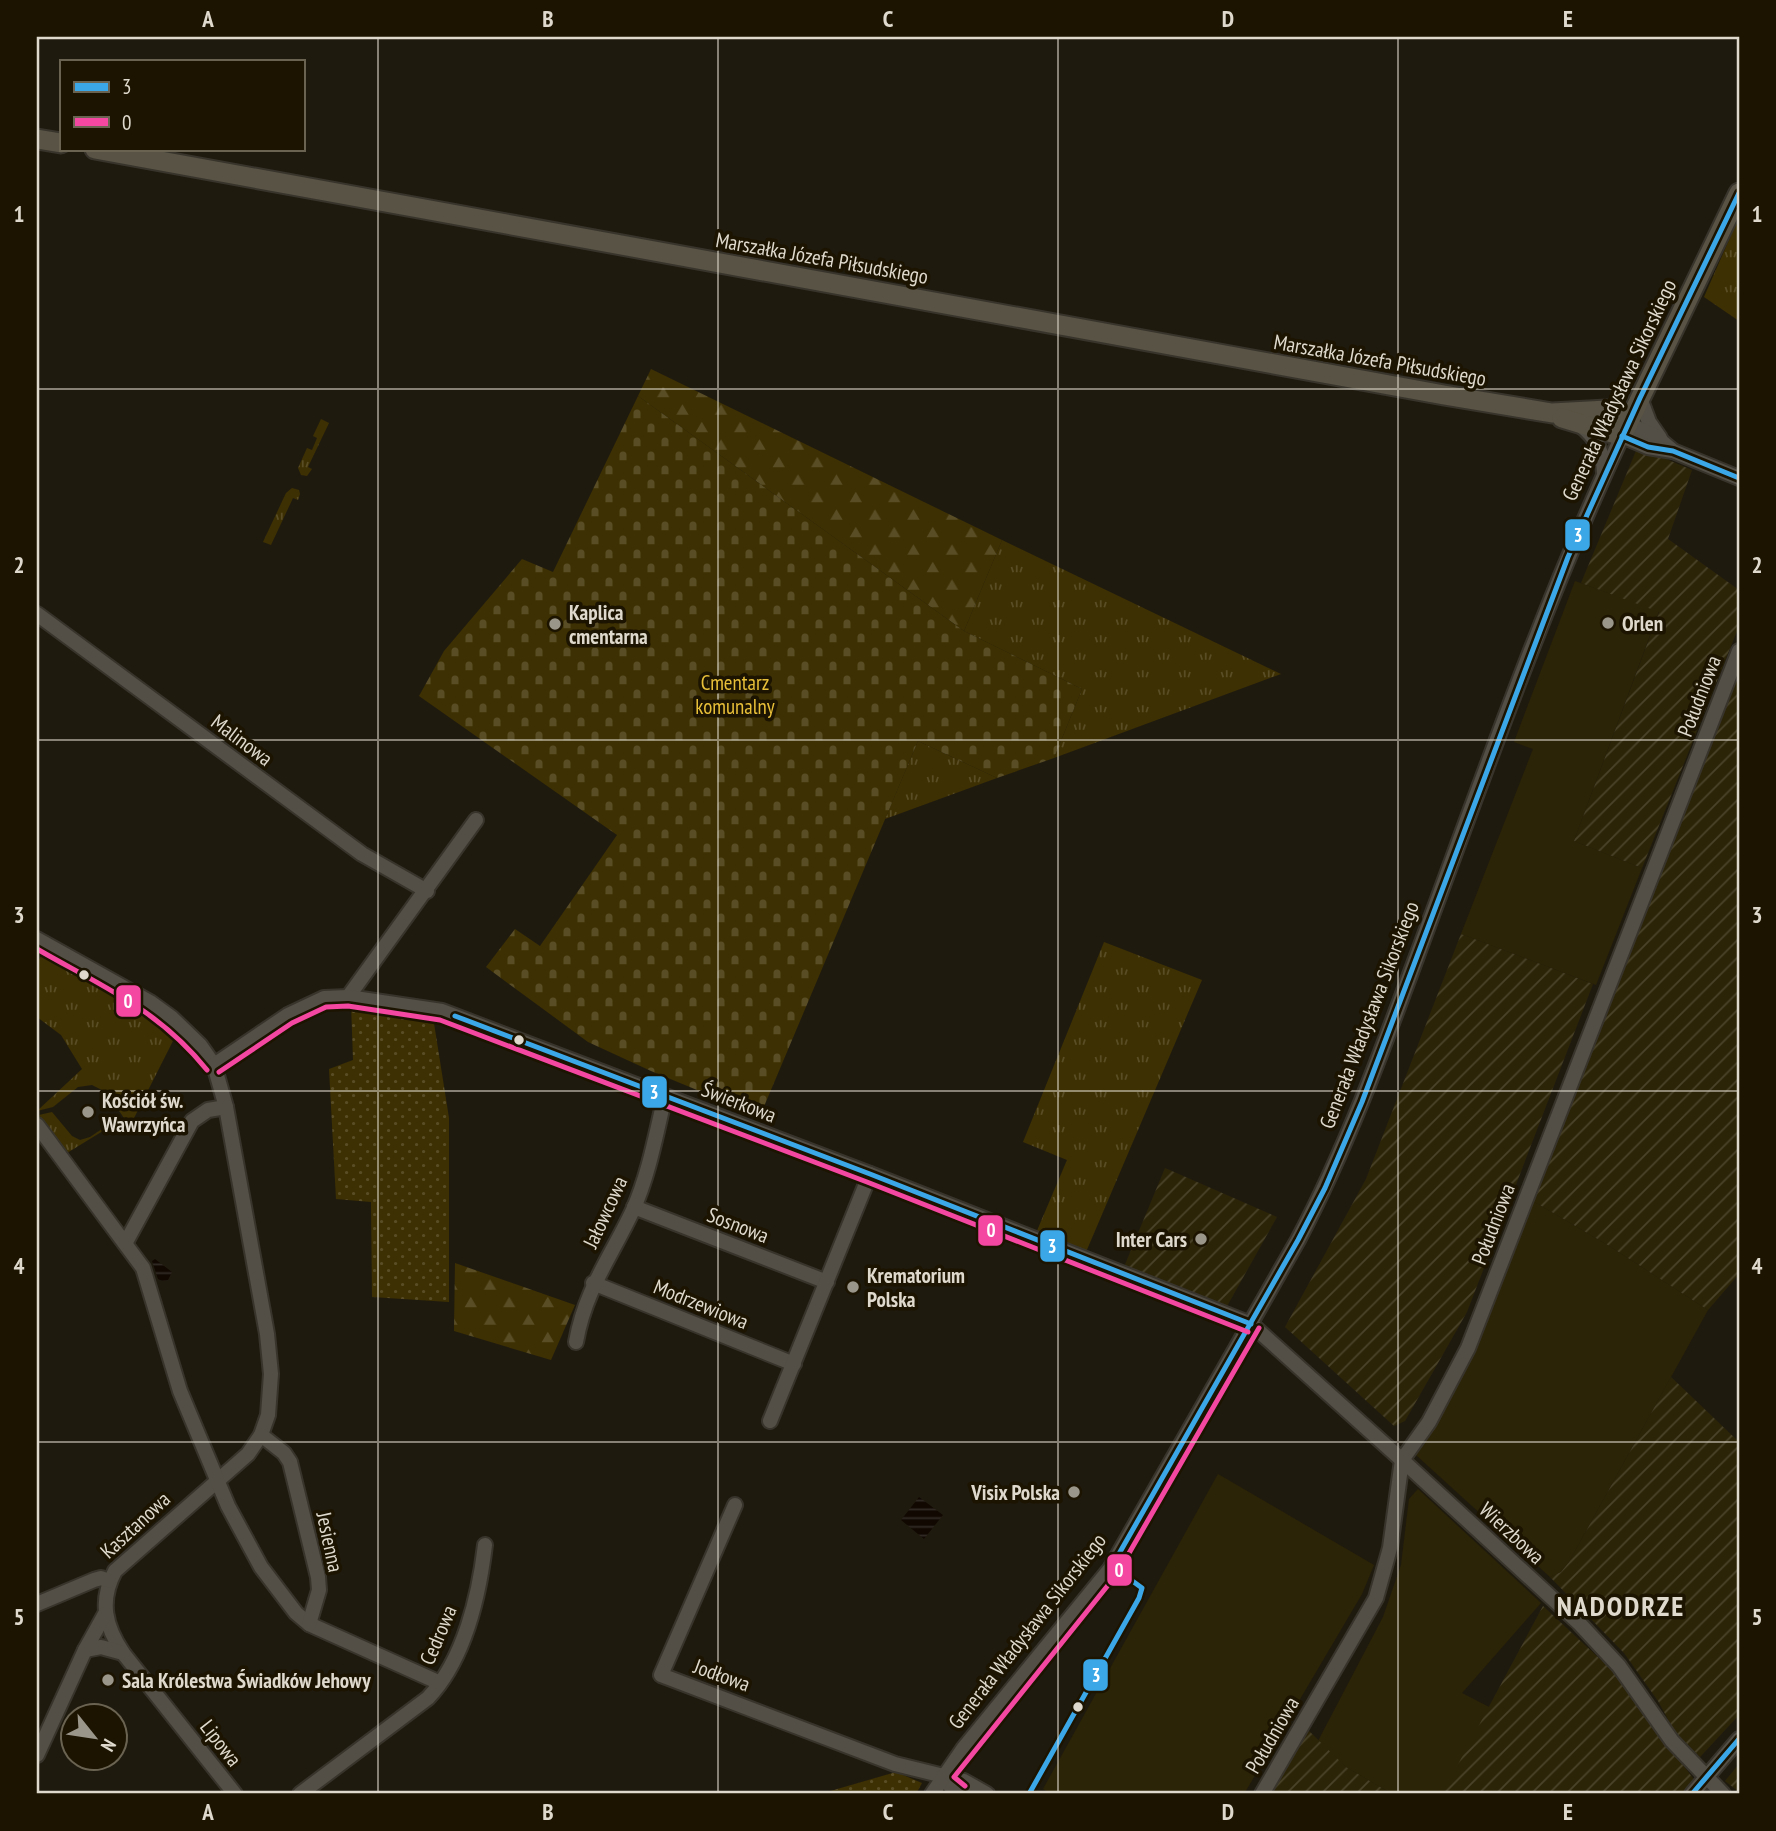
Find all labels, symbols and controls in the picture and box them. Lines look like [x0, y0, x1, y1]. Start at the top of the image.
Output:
text: A [201, 4, 214, 33]
text: B [542, 4, 554, 33]
text: C [883, 4, 894, 33]
text: D [1222, 4, 1234, 33]
text: E [1563, 4, 1573, 33]
legend [60, 60, 304, 150]
text: 3 [122, 73, 131, 100]
text: 0 [122, 109, 131, 136]
text: 1 [14, 199, 25, 228]
text: 1 [1752, 199, 1763, 228]
street label: Marszałka Józefa Piłsudskiego [714, 226, 930, 290]
street label: Generała Władysława Sikorskiego [1556, 275, 1682, 505]
street label: Marszałka Józefa Piłsudskiego [1272, 328, 1488, 392]
line badge: 3 [1564, 518, 1591, 552]
text: 3 [1573, 523, 1583, 547]
text: 2 [14, 550, 25, 579]
text: 2 [1752, 550, 1763, 579]
place label: Kaplica cmentarna [569, 599, 648, 650]
place label: Orlen [1622, 610, 1663, 637]
marker: Orlen [1600, 615, 1616, 631]
marker: Kaplica cmentarna [547, 616, 563, 632]
street label: Południowa [1671, 652, 1727, 740]
park label: Cmentarz komunalny [695, 669, 775, 720]
street label: Malinowa [206, 708, 278, 772]
street label: Generała Władysława Sikorskiego [1313, 898, 1425, 1132]
text: 3 [14, 900, 25, 929]
text: 3 [1752, 900, 1763, 929]
unlabelled marker [77, 968, 91, 982]
line badge: 0 [115, 984, 142, 1018]
text: 0 [123, 989, 133, 1013]
unlabelled marker [512, 1033, 526, 1047]
line badge: 3 [641, 1075, 668, 1109]
street label: Świerkowa [698, 1075, 780, 1129]
text: 3 [649, 1080, 659, 1104]
place label: Kościół św. Wawrzyńca [101, 1087, 186, 1138]
marker: Kościół św. Wawrzyńca [80, 1104, 96, 1120]
street label: Jałowcowa [576, 1172, 633, 1253]
street label: Południowa [1465, 1180, 1521, 1268]
street label: Sosnowa [703, 1201, 773, 1249]
line badge: 0 [977, 1214, 1004, 1247]
text: 0 [986, 1218, 996, 1242]
place label: Inter Cars [1116, 1226, 1187, 1253]
line badge: 3 [1039, 1229, 1066, 1263]
marker: Inter Cars [1193, 1231, 1209, 1247]
text: 3 [1047, 1234, 1057, 1258]
text: 4 [14, 1251, 25, 1280]
text: 4 [1752, 1251, 1763, 1280]
place label: Krematorium Polska [867, 1262, 965, 1313]
street label: Modrzewiowa [650, 1273, 752, 1335]
marker: Krematorium Polska [845, 1279, 861, 1295]
place label: Visix Polska [970, 1479, 1060, 1506]
marker: Visix Polska [1066, 1484, 1082, 1500]
street label: Kasztanowa [94, 1486, 176, 1564]
street label: Wierzbowa [1474, 1496, 1550, 1570]
street label: Jesienna [310, 1508, 350, 1575]
street label: Generała Władysława Sikorskiego [942, 1528, 1112, 1734]
line badge: 0 [1106, 1553, 1133, 1587]
text: 0 [1114, 1558, 1124, 1582]
district label: NADODRZE [1557, 1587, 1685, 1624]
street label: Cedrowa [413, 1601, 463, 1669]
text: 5 [14, 1602, 25, 1631]
text: 5 [1752, 1602, 1763, 1631]
street label: Jodłowa [689, 1652, 754, 1698]
line badge: 3 [1082, 1658, 1109, 1692]
text: 3 [1091, 1663, 1101, 1687]
place label: Sala Królestwa Świadków Jehowy [122, 1667, 371, 1694]
marker: Sala Królestwa Świadków Jehowy [100, 1672, 116, 1688]
street label: Południowa [1239, 1692, 1305, 1778]
unlabelled marker [1071, 1700, 1085, 1714]
north arrow [60, 1702, 130, 1772]
street label: Lipowa [194, 1714, 248, 1772]
text: N [96, 1735, 122, 1756]
text: A [201, 1797, 214, 1826]
text: B [542, 1797, 554, 1826]
text: C [883, 1797, 894, 1826]
text: D [1222, 1797, 1234, 1826]
text: E [1563, 1797, 1573, 1826]

